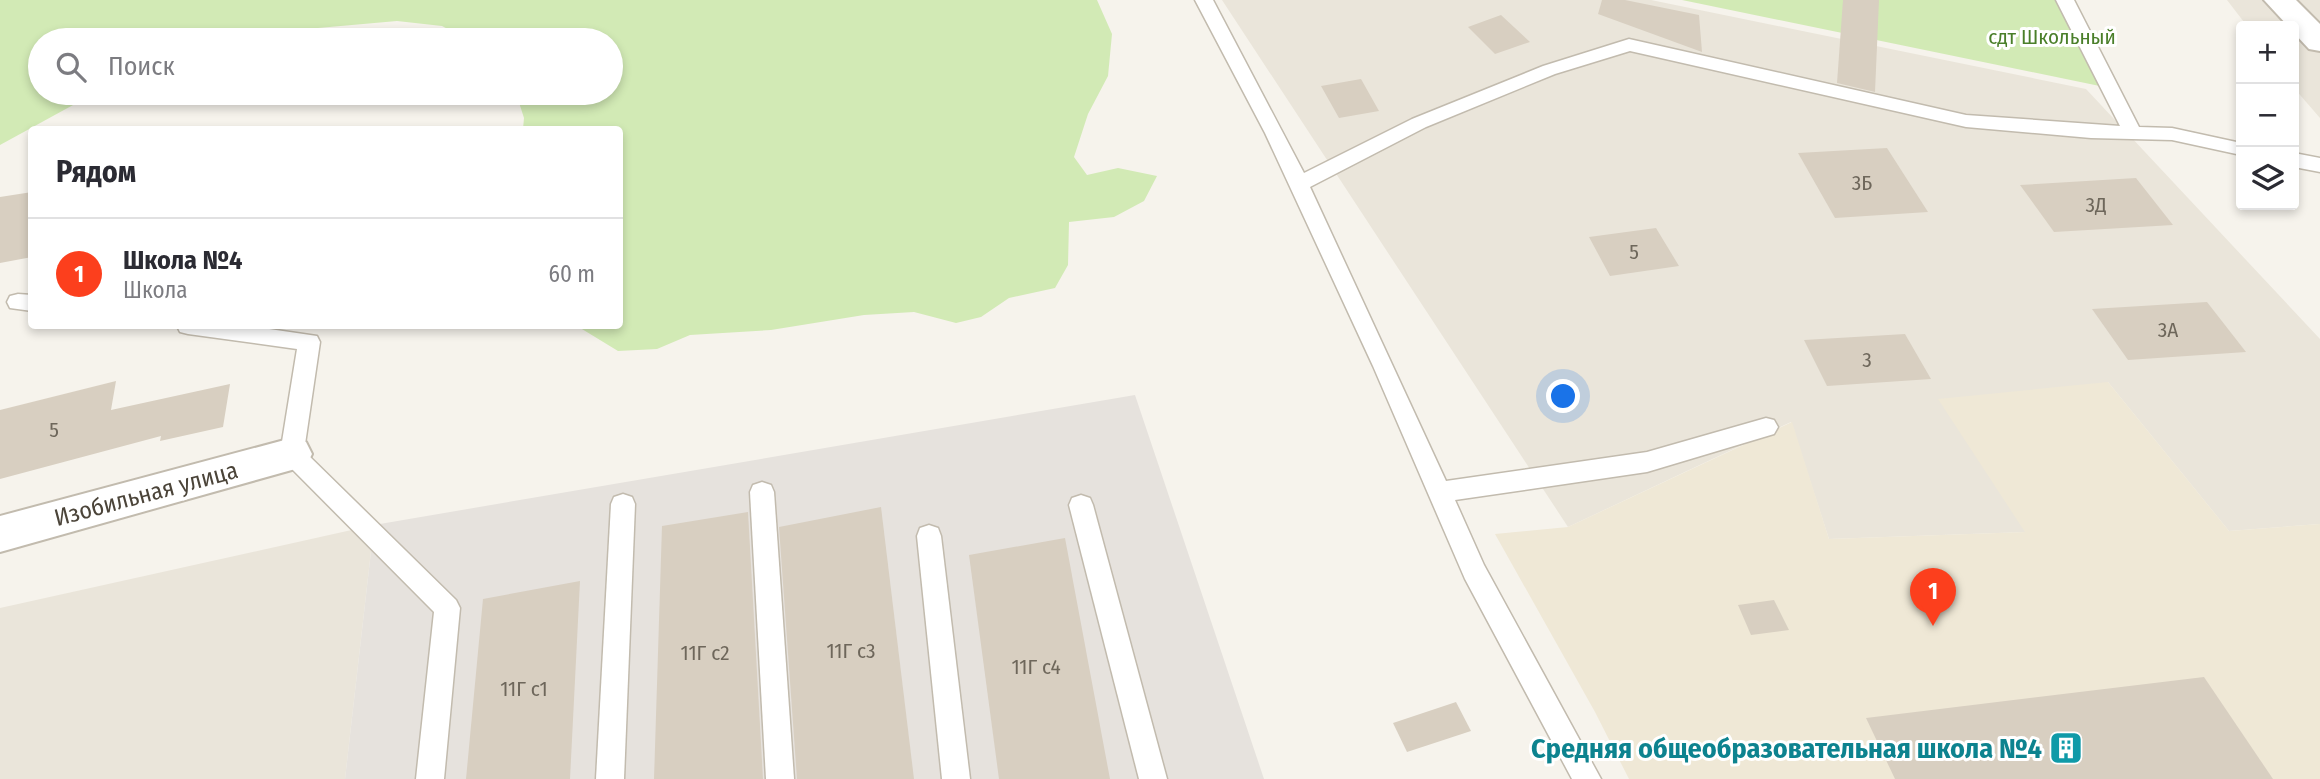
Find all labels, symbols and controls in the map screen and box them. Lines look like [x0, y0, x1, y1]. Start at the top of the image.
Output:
map controls [2236, 21, 2299, 210]
button: + [2236, 21, 2299, 84]
park label: сдт Школьный [1988, 24, 2116, 50]
search box [28, 28, 623, 105]
icon: search [52, 48, 90, 86]
text: Поиск [108, 51, 175, 82]
button: − [2236, 84, 2299, 147]
button: layers [2236, 147, 2299, 210]
text: Рядом [56, 154, 136, 190]
house number: 3Б [1852, 170, 1872, 196]
house number: 3Д [2085, 192, 2107, 218]
house number: 5 [1629, 239, 1639, 265]
text: Школа №4 [123, 245, 242, 276]
text: 1 [74, 260, 84, 288]
text: 60 m [549, 260, 595, 288]
text: Школа [123, 276, 188, 304]
house number: 3А [2158, 317, 2178, 343]
house number: 3 [1862, 347, 1872, 373]
your location [1546, 379, 1580, 413]
house number: 5 [49, 417, 59, 443]
street label: Изобильная улица [51, 456, 241, 532]
pin: 1 [1910, 568, 1956, 626]
house number: 11Г с3 [826, 638, 876, 664]
house number: 11Г с2 [681, 640, 729, 666]
house number: 11Г с4 [1011, 654, 1061, 680]
house number: 11Г с1 [500, 676, 548, 702]
building icon: Средняя общеобразовательная школа №4 [2047, 729, 2085, 767]
place label: Средняя общеобразовательная школа №4 [1531, 732, 2042, 765]

